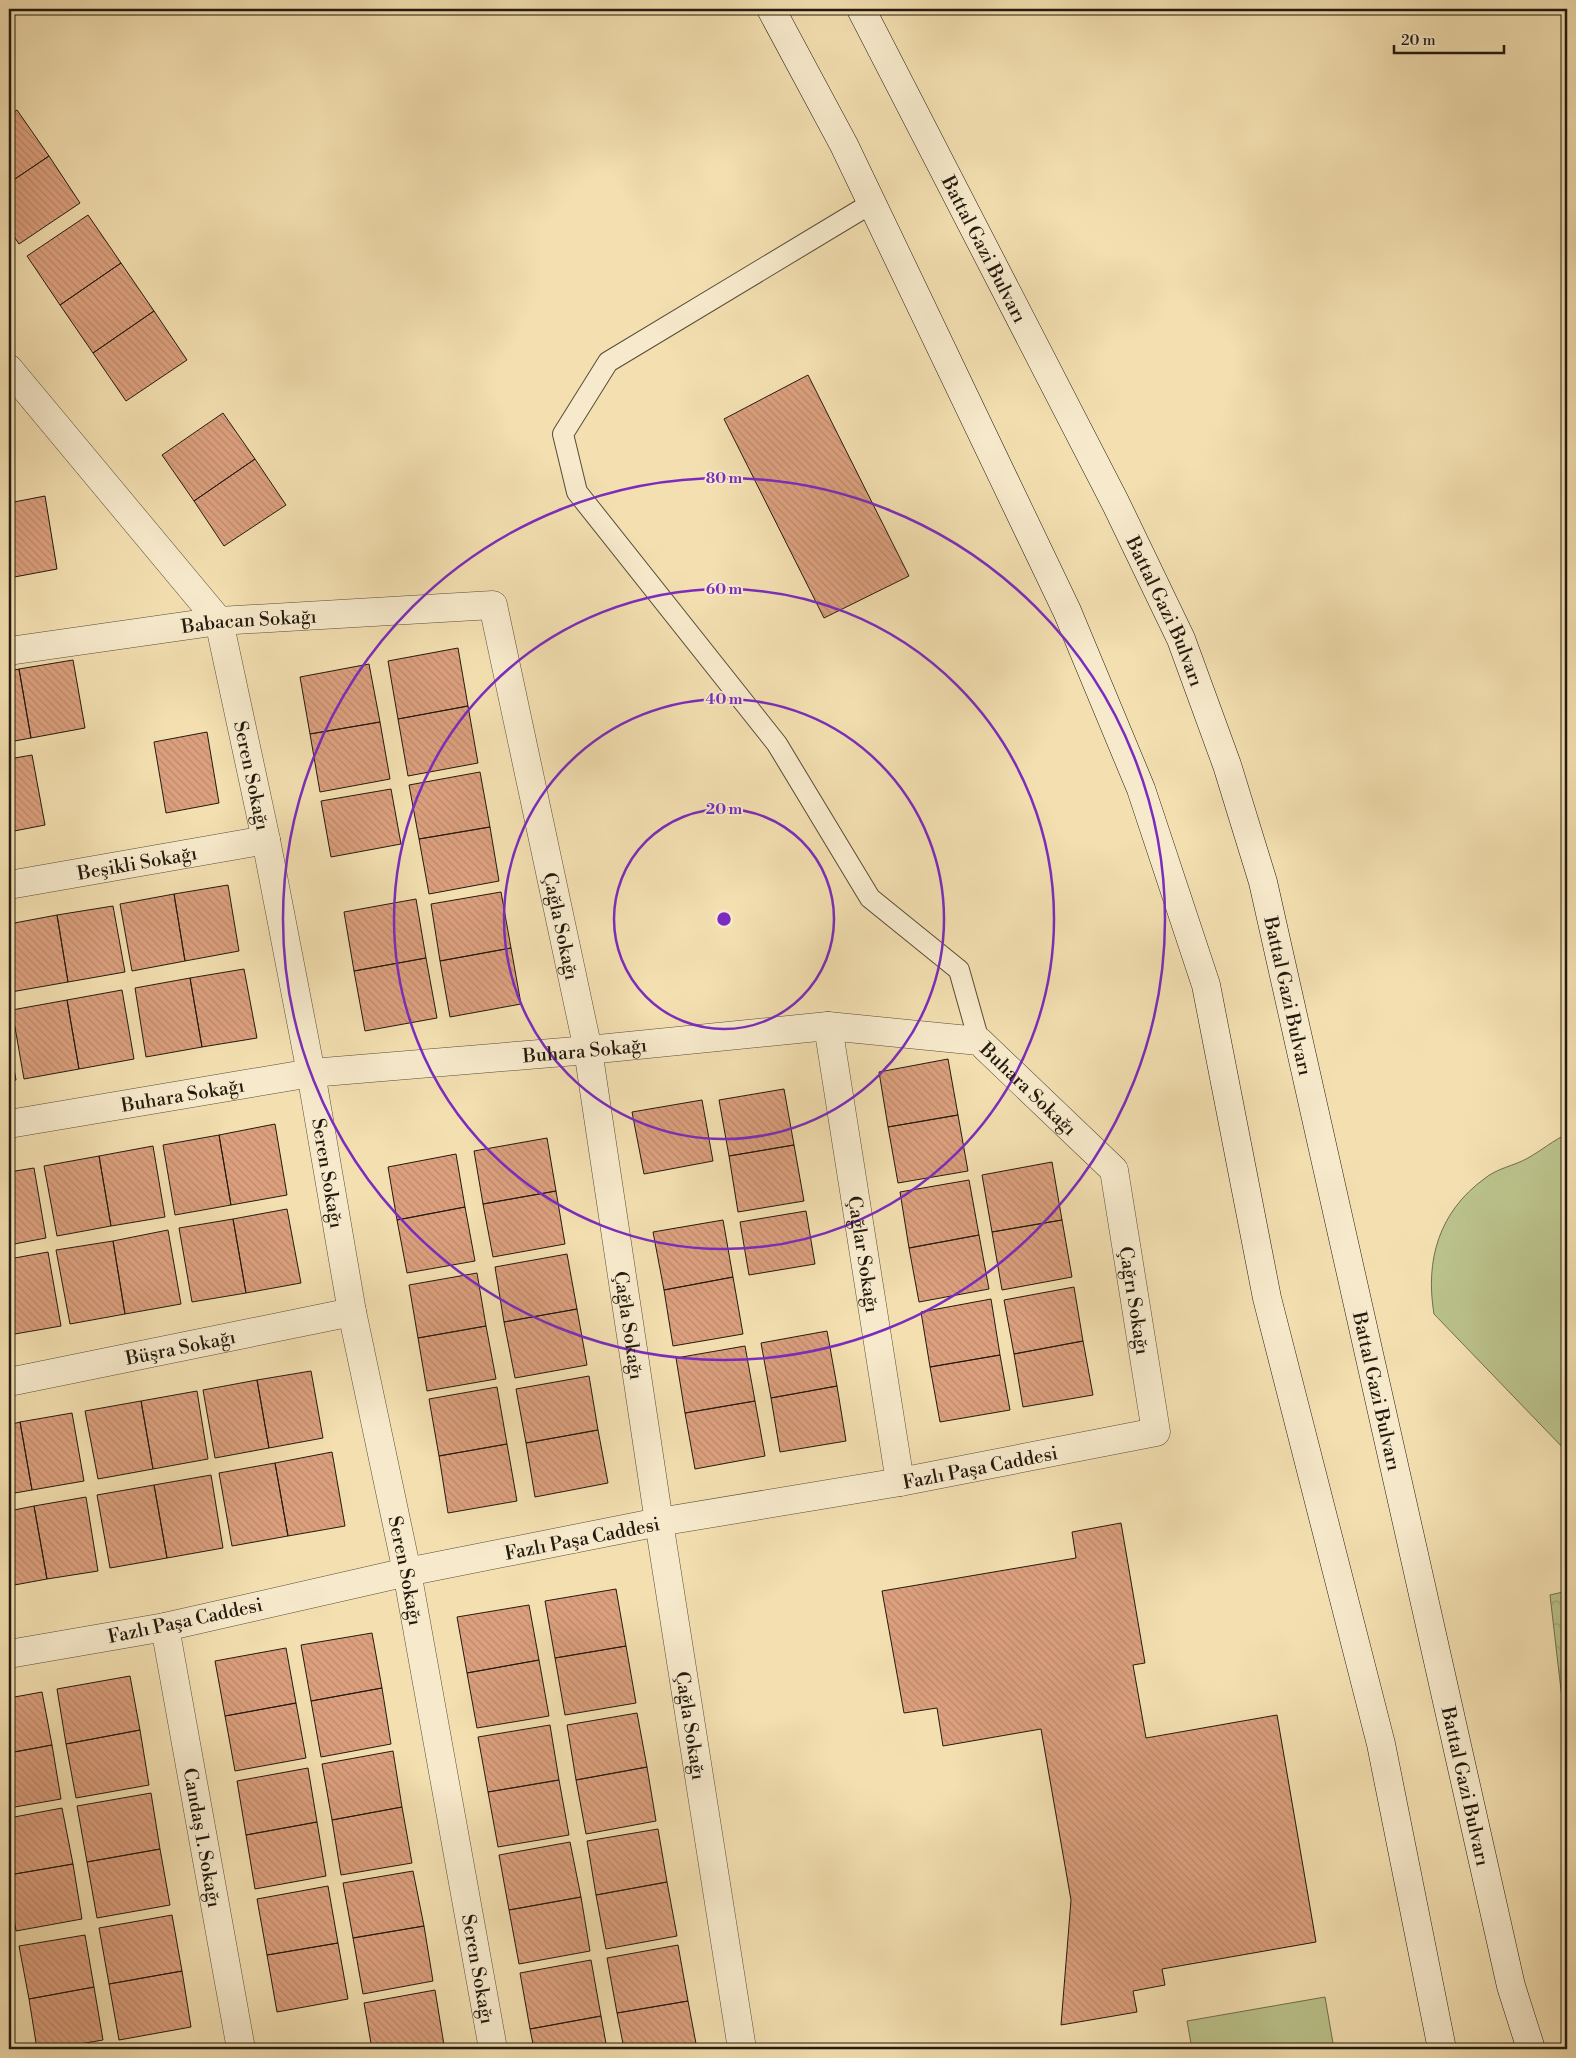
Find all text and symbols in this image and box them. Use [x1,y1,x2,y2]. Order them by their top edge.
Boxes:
scale bar [1394,22,1504,54]
text: 20 m [1401,31,1436,50]
street label: Battal Gazi Bulvarı [935,171,1032,327]
text: 80 m [706,469,743,488]
street label: Battal Gazi Bulvarı [1120,532,1208,690]
text: 60 m [706,580,743,599]
street label: Babacan Sokağı [179,604,317,639]
text: 40 m [705,690,743,709]
street label: Seren Sokağı [228,719,275,833]
text: 20 m [706,800,743,819]
street label: Beşikli Sokağı [74,841,199,886]
street label: Çağla Sokağı [537,870,584,982]
centre of rings [715,910,733,928]
street label: Battal Gazi Bulvarı [1258,913,1317,1078]
street label: Buhara Sokağı [521,1033,648,1068]
street label: Buhara Sokağı [974,1037,1081,1141]
street label: Buhara Sokağı [118,1073,246,1118]
street label: Seren Sokağı [306,1116,348,1230]
street label: Çağlar Sokağı [842,1194,884,1314]
street label: Çağrı Sokağı [1113,1245,1154,1356]
street label: Çağla Sokağı [608,1269,648,1381]
street label: Battal Gazi Bulvarı [1347,1309,1406,1473]
street label: Büşra Sokağı [122,1325,238,1371]
street label: Fazlı Paşa Caddesi [900,1441,1060,1495]
street label: Fazlı Paşa Caddesi [502,1512,662,1566]
street label: Seren Sokağı [382,1514,427,1628]
street label: Fazlı Paşa Caddesi [106,1593,265,1649]
street label: Çağla Sokağı [670,1670,710,1782]
street label: Battal Gazi Bulvarı [1435,1704,1495,1868]
street label: Candaş 1. Sokağı [178,1766,226,1909]
street label: Seren Sokağı [456,1912,499,2026]

